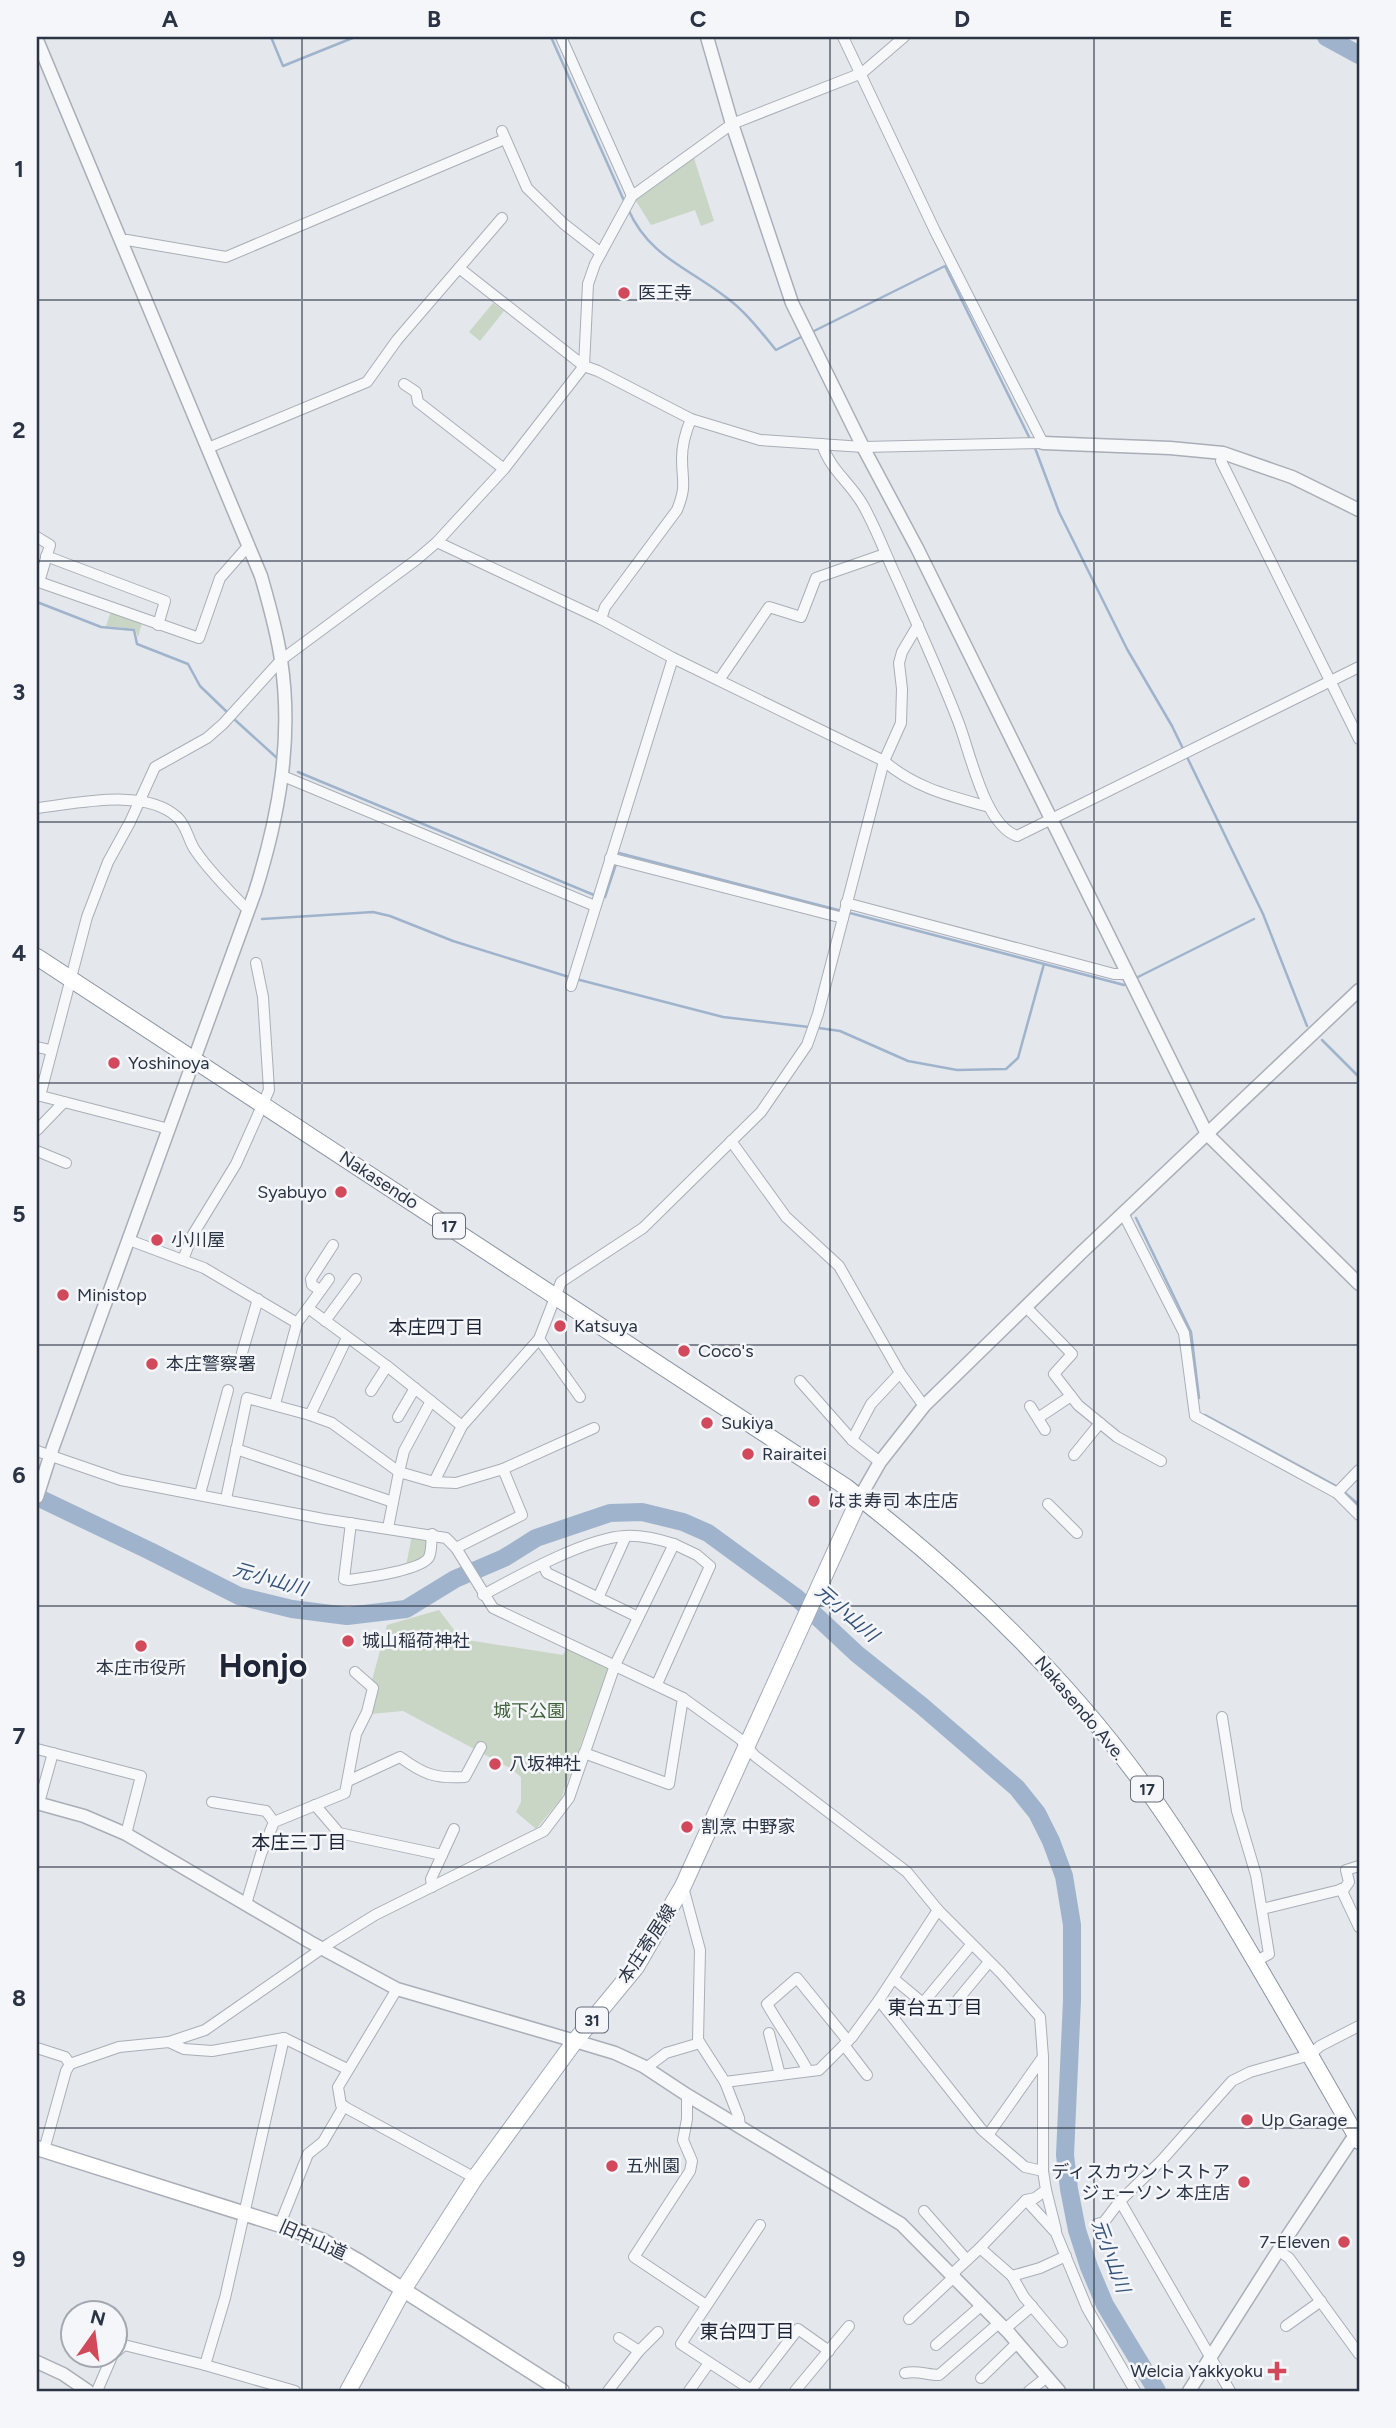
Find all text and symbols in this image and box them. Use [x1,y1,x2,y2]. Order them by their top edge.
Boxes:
text: A [162,5,179,33]
text: B [427,5,441,33]
text: C [690,5,707,33]
text: D [954,5,970,33]
text: E [1219,5,1233,33]
text: 1 [14,155,24,183]
place label: 医王寺 [638,282,692,304]
marker: 医王寺 [616,285,632,301]
text: 2 [12,416,26,444]
text: 3 [13,678,25,706]
text: 4 [12,939,26,967]
place label: Yoshinoya [128,1052,210,1074]
marker: Yoshinoya [106,1055,122,1071]
street label: Nakasendo [335,1146,423,1214]
place label: Syabuyo [257,1181,327,1203]
marker: Syabuyo [333,1184,349,1200]
text: 5 [12,1200,26,1228]
road number: 17 [433,1214,465,1238]
place label: 小川屋 [171,1229,225,1251]
marker: 小川屋 [149,1232,165,1248]
place label: Ministop [77,1284,147,1306]
marker: Ministop [55,1287,71,1303]
place label: Katsuya [574,1315,638,1337]
district label: 本庄四丁目 [388,1316,484,1339]
marker: Katsuya [552,1318,568,1334]
place label: Coco's [698,1340,754,1362]
marker: Coco's [676,1343,692,1359]
place label: 本庄警察署 [166,1353,256,1375]
marker: 本庄警察署 [144,1356,160,1372]
place label: Sukiya [721,1412,773,1434]
marker: Sukiya [699,1415,715,1431]
place label: Rairaitei [762,1443,827,1465]
marker: Rairaitei [740,1446,756,1462]
text: 6 [12,1461,26,1489]
place label: はま寿司 本庄店 [828,1490,958,1512]
marker: はま寿司 本庄店 [806,1493,822,1509]
water label: 元小山川 [230,1557,312,1601]
water label: 元小山川 [811,1579,885,1648]
place label: 城山稲荷神社 [362,1630,470,1652]
marker: 城山稲荷神社 [340,1633,356,1649]
marker: 本庄市役所 [133,1638,149,1654]
district label: Honjo [219,1647,307,1685]
street label: Nakasendo Ave. [1030,1651,1130,1765]
place label: 本庄市役所 [96,1657,186,1679]
park label: 城下公園 [493,1700,565,1722]
text: 7 [13,1722,26,1750]
place label: 八坂神社 [509,1753,581,1775]
marker: 八坂神社 [487,1756,503,1772]
road number: 17 [1131,1777,1163,1802]
place label: 割烹 中野家 [701,1816,795,1838]
marker: 割烹 中野家 [679,1819,695,1835]
district label: 本庄三丁目 [251,1831,347,1854]
street label: 本庄寄居線 [613,1900,681,1988]
text: 8 [12,1984,26,2012]
district label: 東台五丁目 [887,1996,983,2019]
road number: 31 [576,2008,608,2032]
place label: Up Garage [1261,2109,1347,2131]
marker: Up Garage [1239,2112,1255,2128]
place label: 五州園 [626,2155,680,2177]
marker: 五州園 [604,2158,620,2174]
place label: ディスカウントストア ジェーソン 本庄店 [1051,2161,1230,2204]
marker: ディスカウントストア ジェーソン 本庄店 [1236,2174,1252,2190]
street label: 旧中山道 [276,2215,350,2265]
water label: 元小山川 [1087,2216,1135,2298]
place label: 7-Eleven [1260,2231,1330,2253]
marker: 7-Eleven [1336,2234,1352,2250]
text: 9 [12,2245,26,2273]
north arrow [60,2298,130,2368]
text: N [88,2305,108,2331]
district label: 東台四丁目 [699,2320,795,2343]
place label: Welcia Yakkyoku [1130,2360,1263,2382]
marker: Welcia Yakkyoku [1269,2363,1285,2379]

